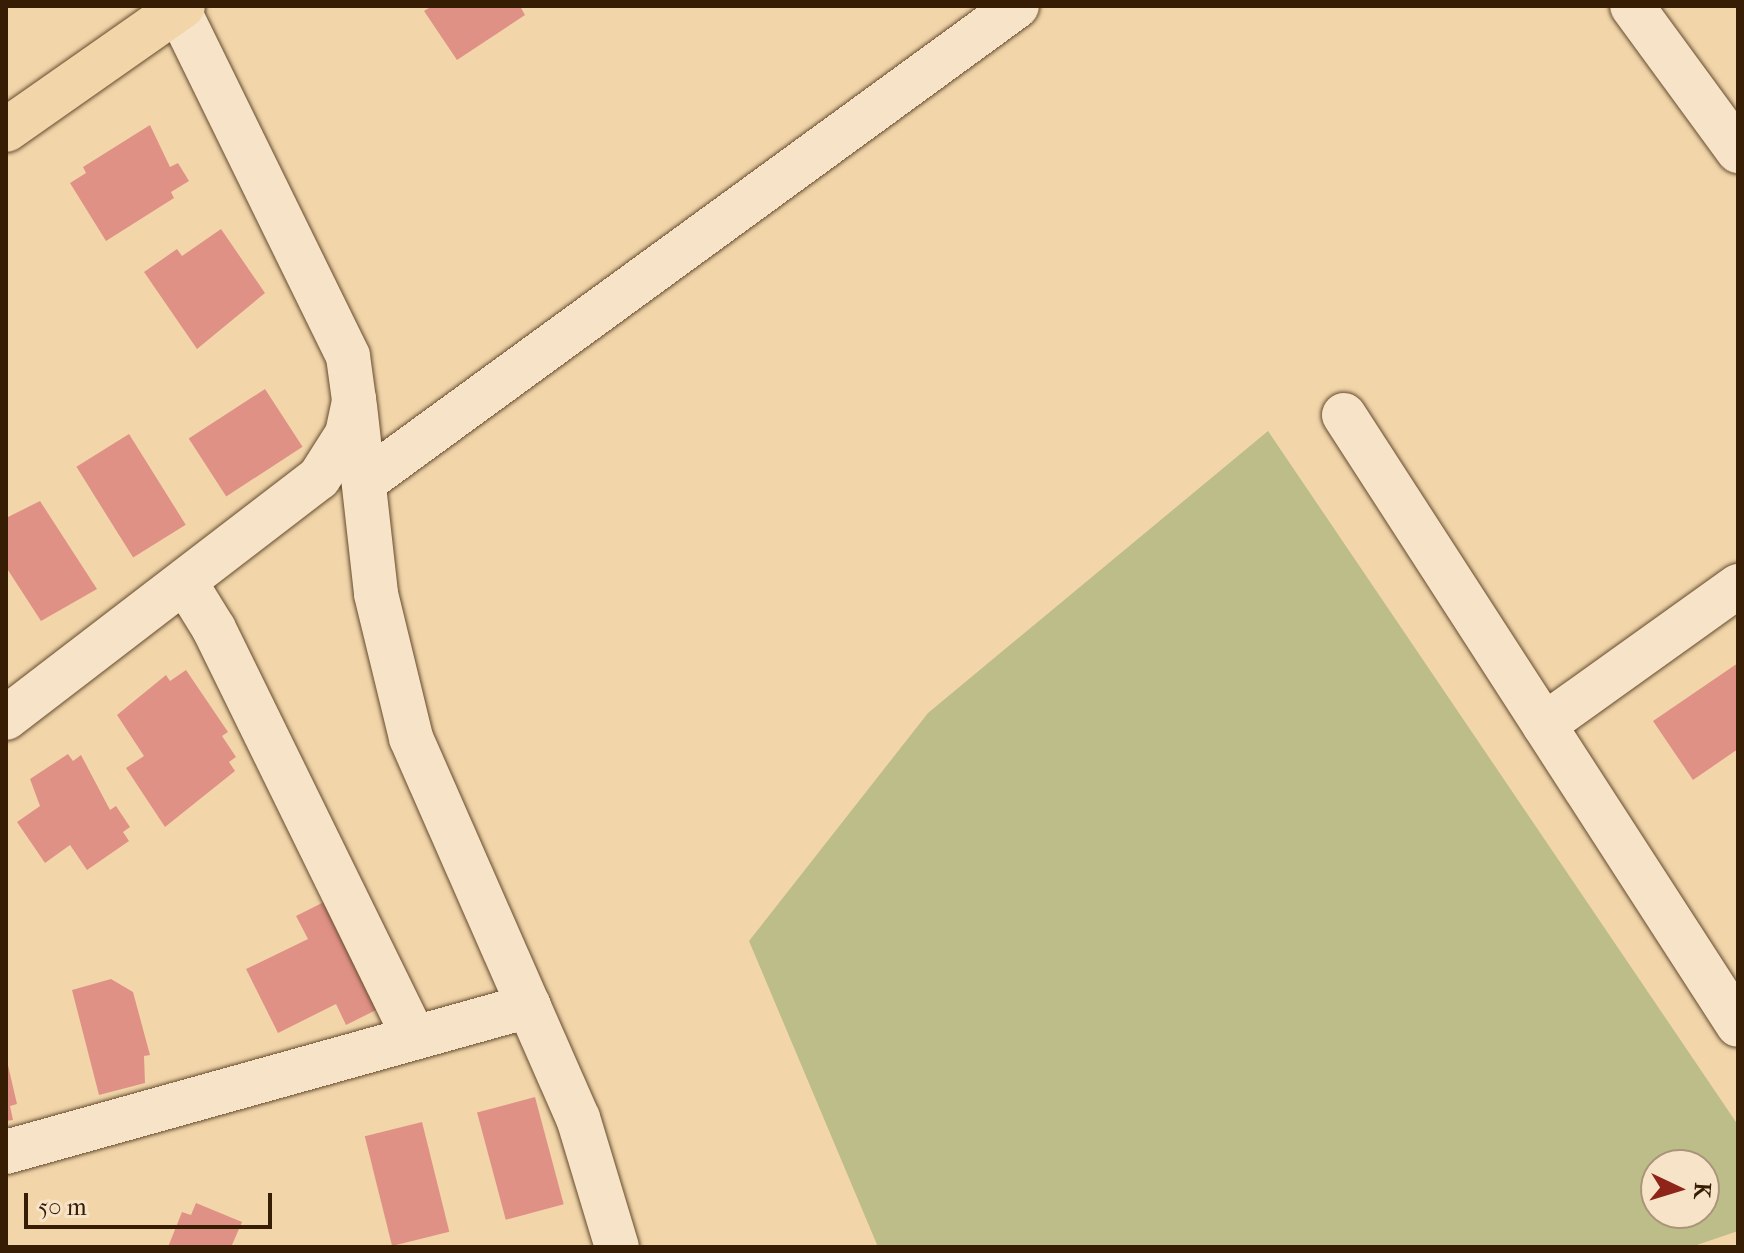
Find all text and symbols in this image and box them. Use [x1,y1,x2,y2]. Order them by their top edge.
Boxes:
north arrow [1640,1149,1720,1229]
scale bar [28,1177,276,1227]
text: K [1688,1182,1715,1199]
text: 50 m [38,1193,87,1221]

